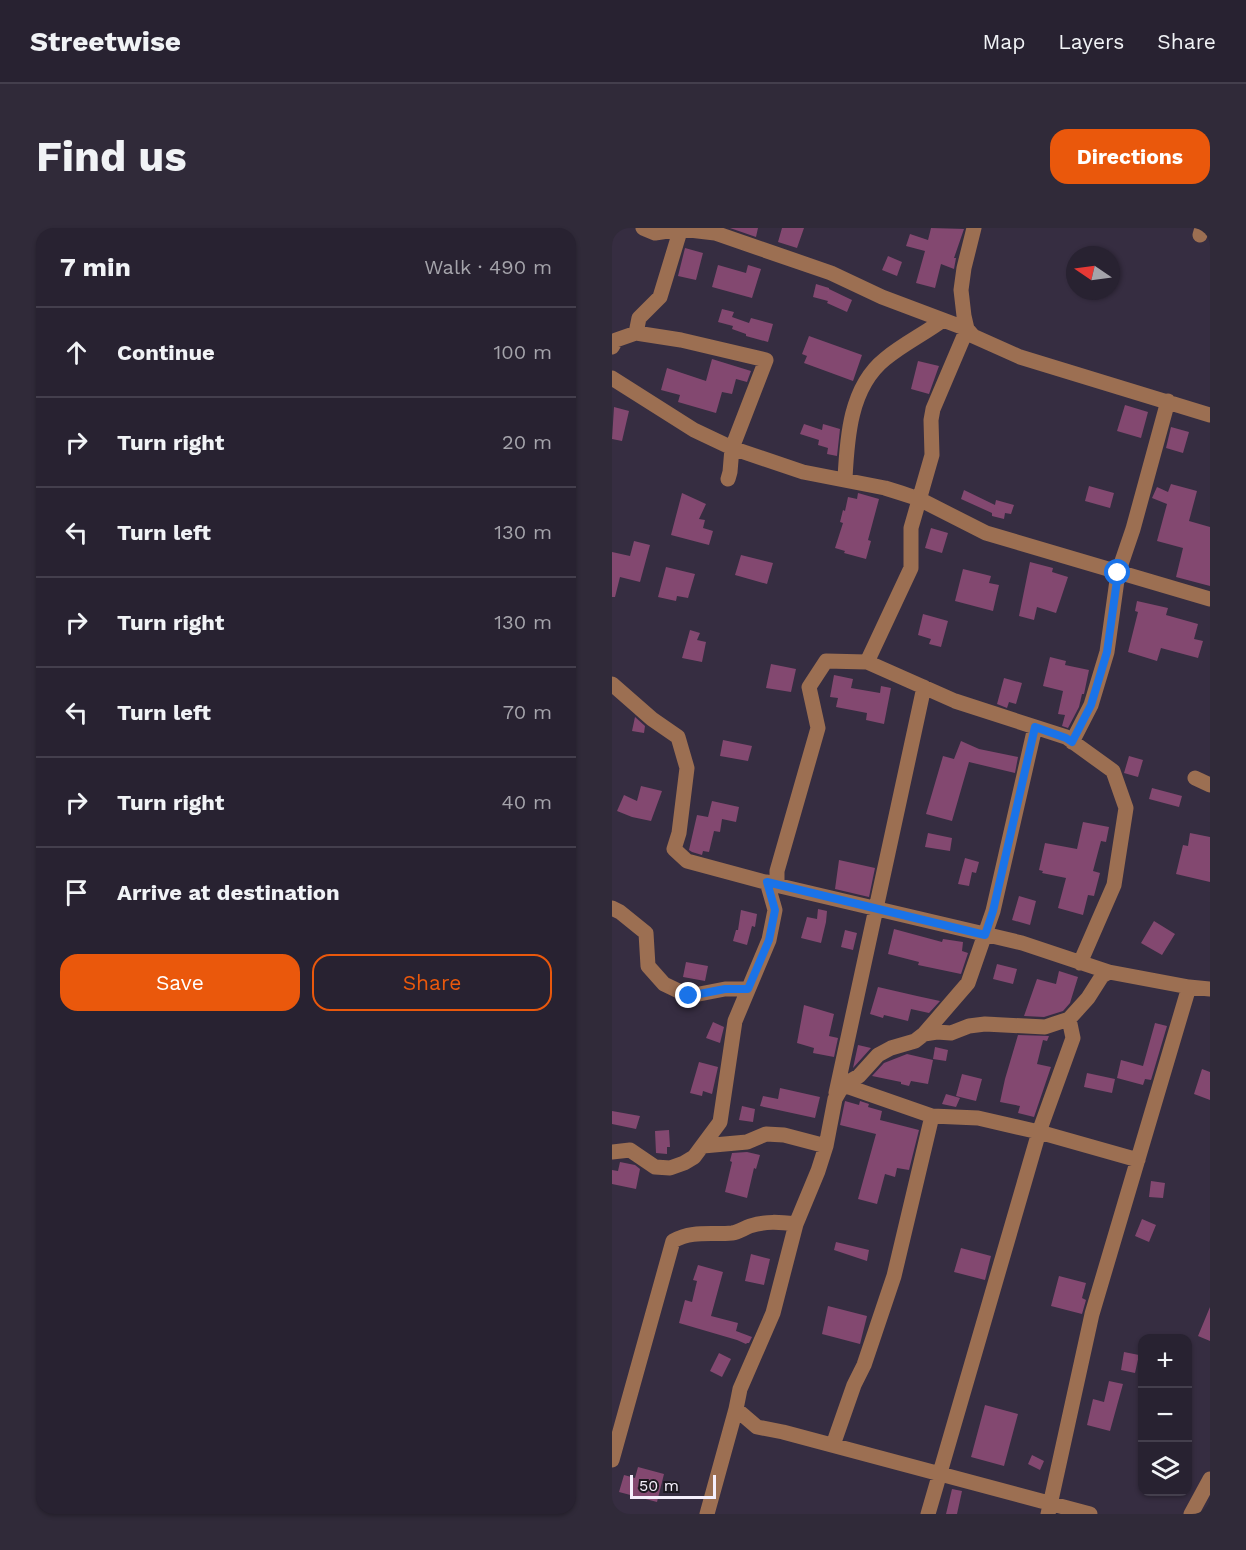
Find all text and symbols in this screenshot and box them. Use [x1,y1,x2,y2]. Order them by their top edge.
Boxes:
text: Streetwise [30,25,181,58]
text: Map [982,29,1025,54]
text: Layers [1058,29,1124,54]
text: Share [1157,29,1216,54]
button: Directions [1050,129,1210,184]
text: Find us [36,132,187,181]
north arrow [1066,246,1120,300]
text: 7 min [60,252,131,282]
text: Walk · 490 m [424,255,552,279]
icon: ahead [60,336,93,369]
text: Continue [117,340,215,365]
text: 100 m [493,340,552,364]
icon: right [60,426,93,459]
text: Turn right [117,430,224,455]
text: 20 m [502,430,552,454]
icon: left [60,516,93,549]
text: Turn left [117,520,211,545]
text: 130 m [494,520,552,544]
route start [1104,559,1130,585]
icon: right [60,606,93,639]
text: Turn right [117,610,224,635]
text: 130 m [494,610,552,634]
icon: left [60,696,93,729]
text: Turn left [117,700,211,725]
text: 70 m [503,700,552,724]
icon: right [60,786,93,819]
text: Turn right [117,790,224,815]
text: 40 m [501,790,552,814]
icon: arrive [60,876,93,909]
text: Arrive at destination [117,880,340,905]
button: Save [60,954,300,1011]
button: Share [312,954,552,1011]
route end [675,982,701,1008]
map controls [1138,1334,1192,1496]
button: + [1138,1334,1192,1388]
button: − [1138,1388,1192,1442]
button: layers [1138,1442,1192,1496]
scale bar [630,1472,716,1500]
text: 50 m [639,1476,679,1495]

